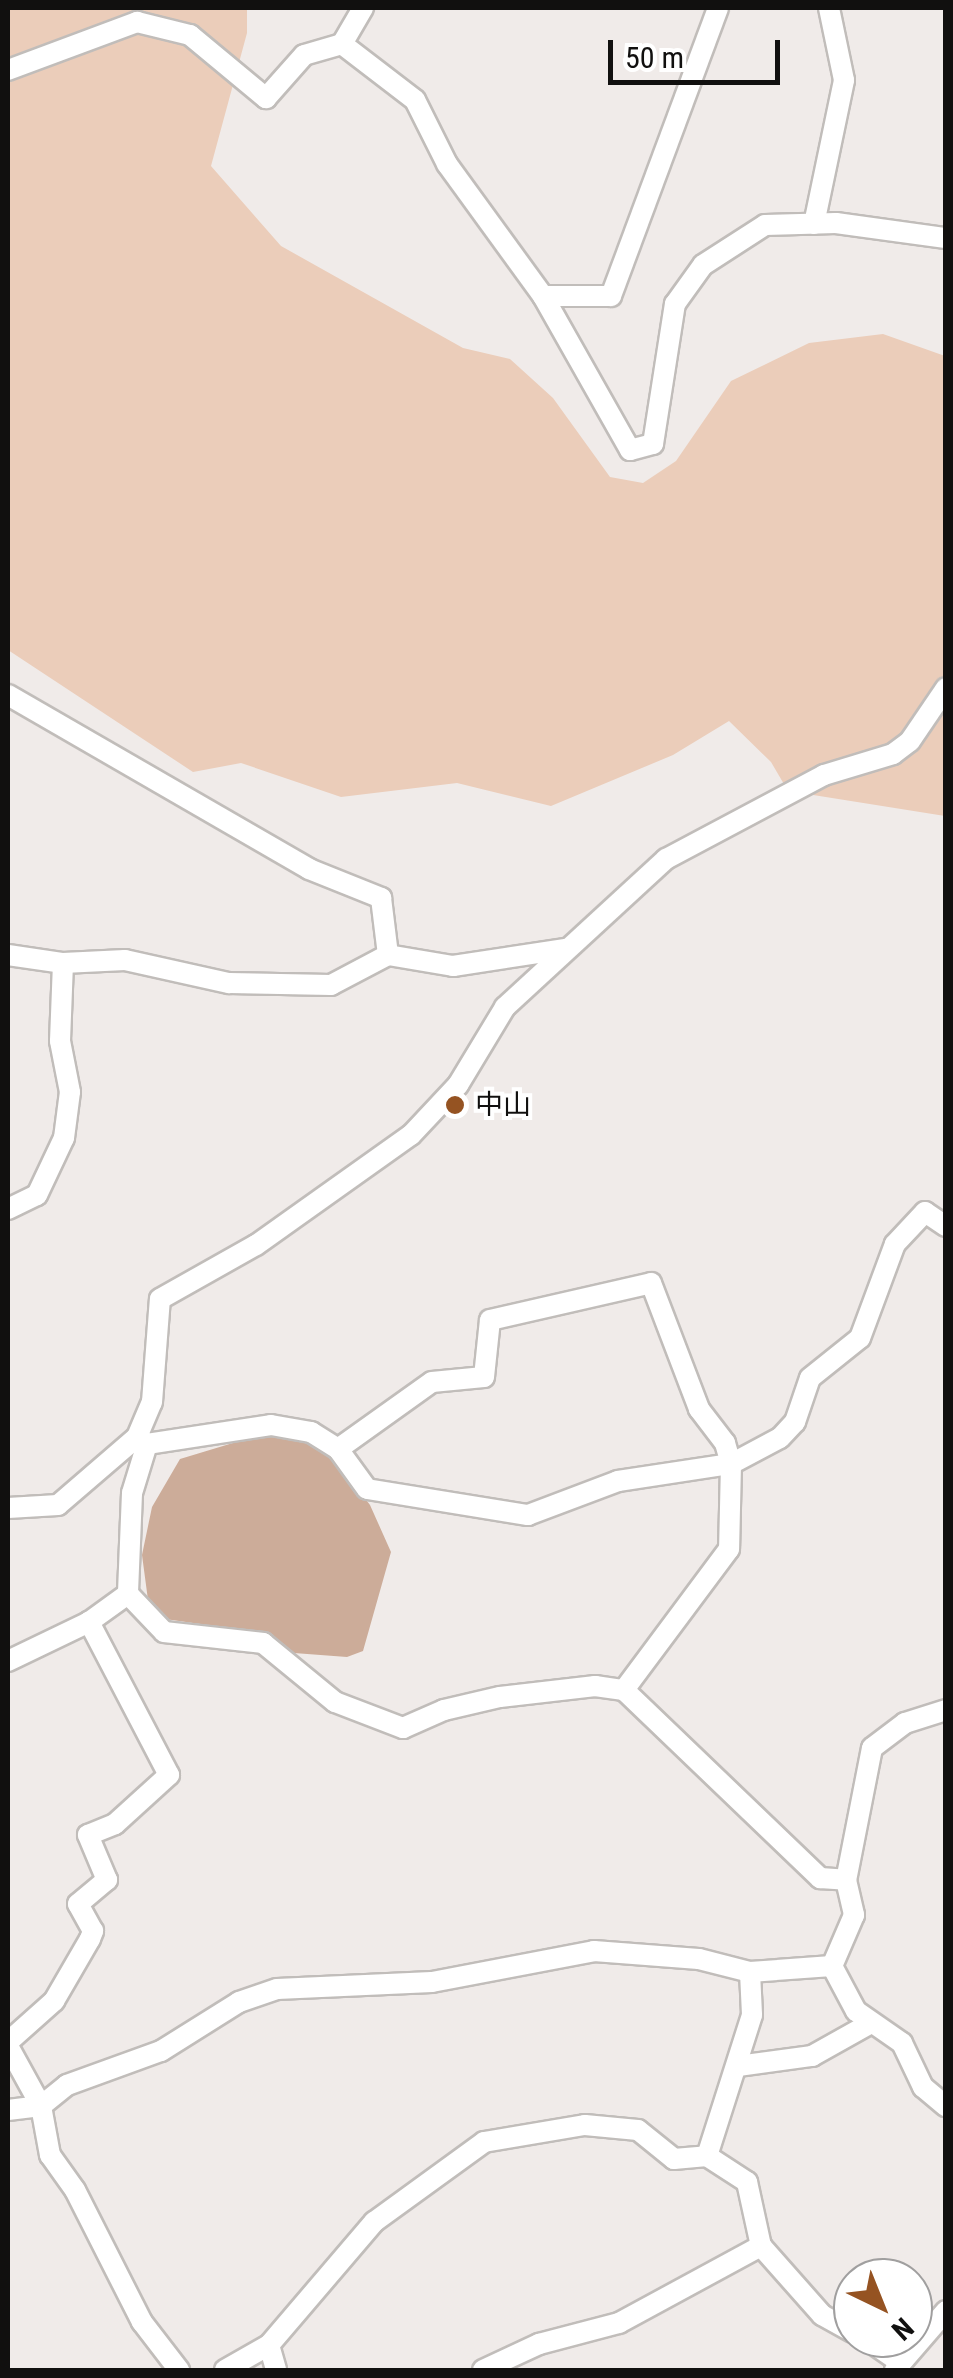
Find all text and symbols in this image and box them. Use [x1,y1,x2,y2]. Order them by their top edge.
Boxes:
scale bar [613,20,786,82]
text: 50 m [625,40,684,75]
place label: 中山 [475,1088,531,1122]
marker: 中山 [444,1094,466,1116]
north arrow [833,2258,933,2358]
text: N [885,2311,920,2347]

